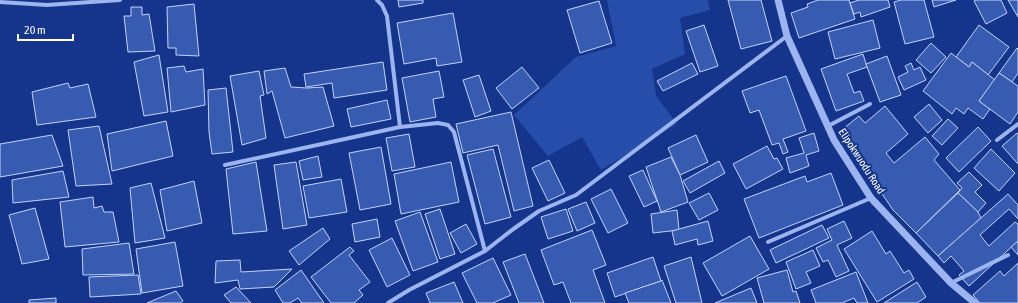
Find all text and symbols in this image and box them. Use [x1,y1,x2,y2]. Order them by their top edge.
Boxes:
scale bar [18,16,73,42]
text: 20 m [24,23,46,37]
street label: Elipokwuodu Road [836,126,888,196]

